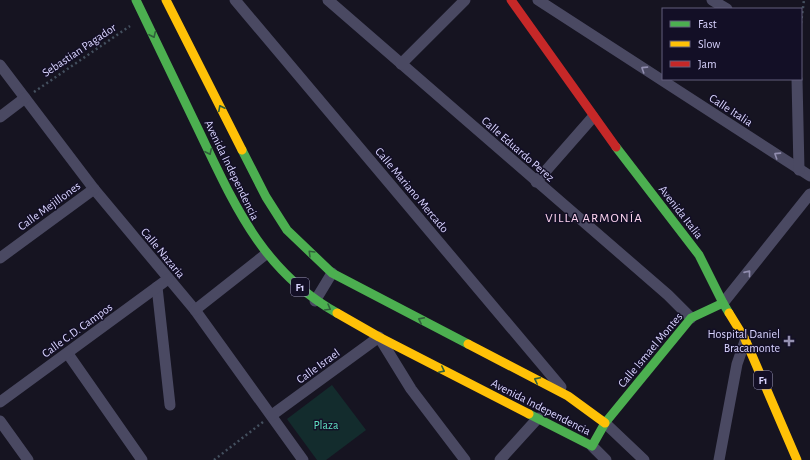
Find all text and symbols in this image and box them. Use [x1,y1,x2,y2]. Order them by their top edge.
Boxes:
legend [662,8,802,80]
text: Fast [698,18,717,30]
street label: Sebastian Pagador [40,21,118,79]
one-way arrow [148,31,156,38]
text: Slow [698,38,720,50]
text: Jam [698,58,717,70]
one-way arrow [642,67,649,74]
street label: Calle Italia [707,92,755,129]
one-way arrow [218,105,225,112]
street label: Calle Eduardo Perez [479,114,557,184]
street label: Avenida Independencia [203,118,262,222]
street label: Calle Mariano Mercado [373,145,451,235]
one-way arrow [204,148,212,156]
one-way arrow [774,152,781,160]
street label: Calle Mejillones [16,179,83,233]
street label: Avenida Italia [657,183,706,241]
district label: VILLA ARMONÍA [545,211,643,225]
street label: Calle Nazaria [139,226,188,281]
one-way arrow [308,250,315,258]
one-way arrow [743,270,750,277]
road number: F1 [291,278,309,296]
street label: Calle C.D. Campos [40,300,114,360]
one-way arrow [324,304,332,311]
street label: Calle Ismael Montes [615,310,685,390]
one-way arrow [418,317,425,325]
place label: Hospital Daniel Bracamonte [708,328,780,354]
marker: Hospital Daniel Bracamonte [783,335,795,347]
street label: Calle Israel [294,346,342,386]
one-way arrow [438,366,446,373]
road number: F1 [754,371,772,389]
street label: Avenida Independencia [489,377,593,437]
one-way arrow [533,377,541,384]
park label: Plaza [313,419,339,431]

